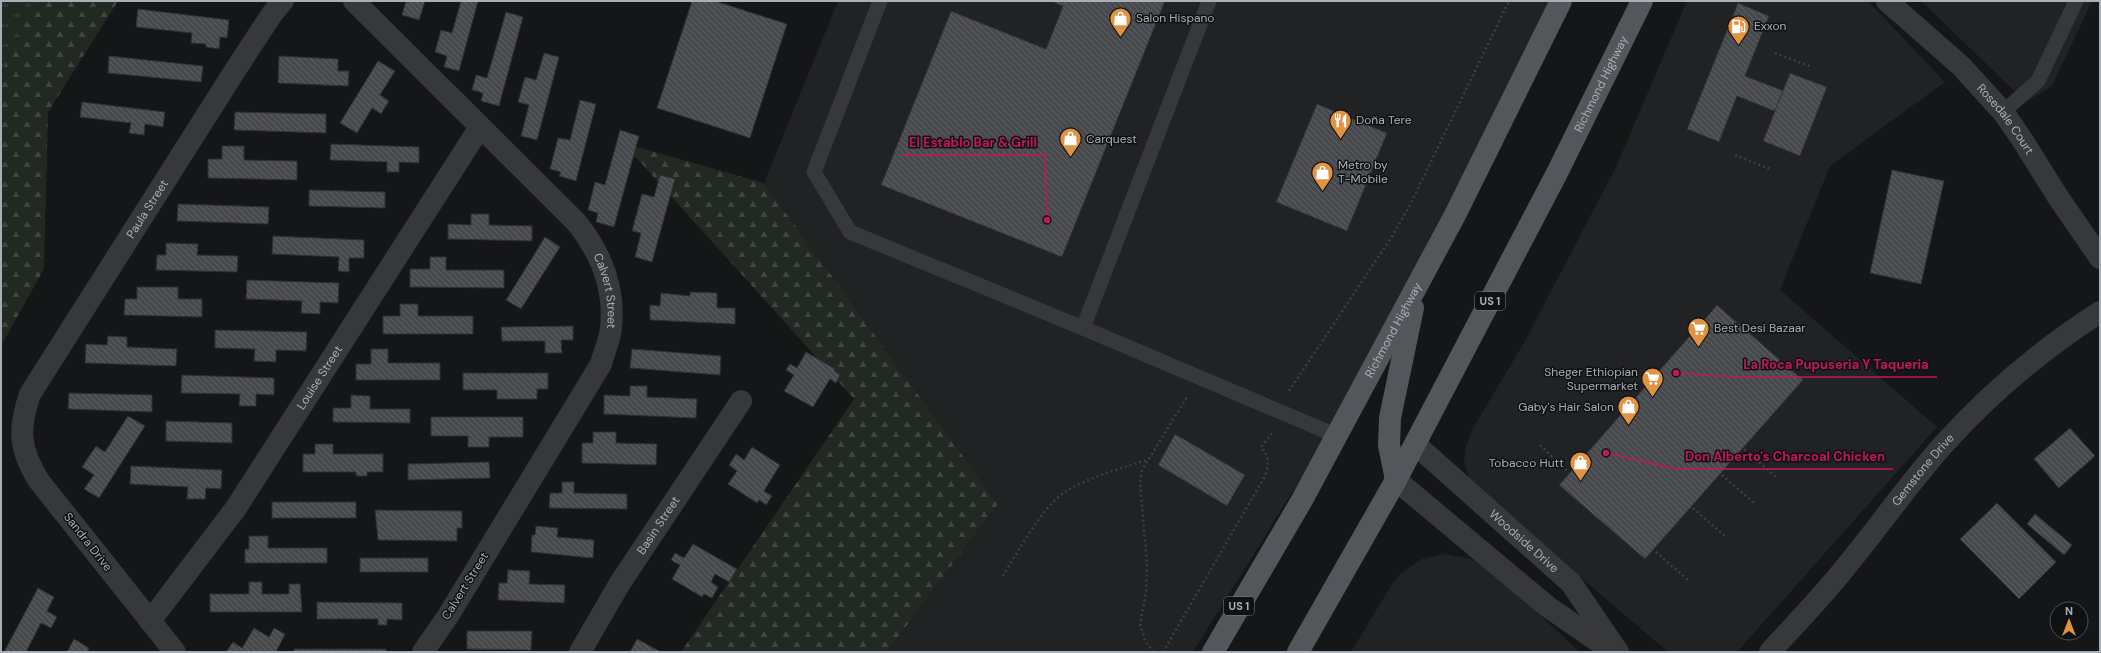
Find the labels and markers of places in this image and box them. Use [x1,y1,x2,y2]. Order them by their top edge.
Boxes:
shop icon: Salon Hispano [1108,5,1134,38]
place label: Salon Hispano [1136,10,1214,26]
fuel station icon: Exxon [1726,13,1752,46]
place label: Exxon [1754,18,1787,34]
restaurant icon: Doña Tere [1327,107,1353,140]
place label: Doña Tere [1356,112,1412,128]
shop icon: Carquest [1058,126,1084,159]
callout: El Establo Bar & Grill [901,130,1045,155]
place label: Carquest [1086,131,1137,147]
place label: Metro by T-Mobile [1338,157,1388,187]
shop icon: Metro by T-Mobile [1309,159,1335,192]
supermarket icon: Best Desi Bazaar [1685,315,1711,348]
place label: Best Desi Bazaar [1714,320,1806,336]
callout: La Roca Pupuseria Y Taqueria [1736,352,1937,377]
place label: Sheger Ethiopian Supermarket [1544,364,1638,394]
supermarket icon: Sheger Ethiopian Supermarket [1640,366,1666,399]
shop icon: Gaby's Hair Salon [1616,394,1642,427]
place label: Gaby's Hair Salon [1518,399,1614,415]
callout: Don Alberto's Charcoal Chicken [1677,444,1893,469]
shop icon: Tobacco Hutt [1567,450,1593,483]
place label: Tobacco Hutt [1489,455,1564,471]

